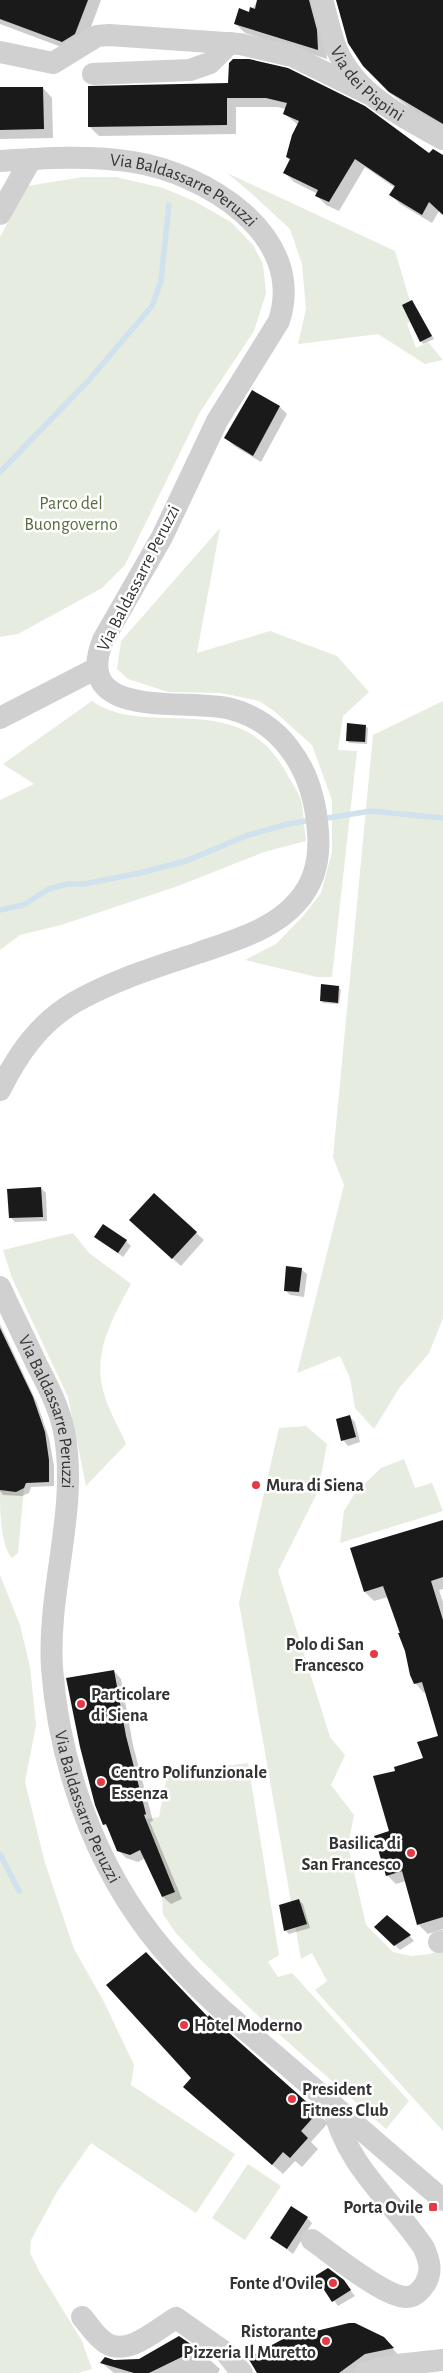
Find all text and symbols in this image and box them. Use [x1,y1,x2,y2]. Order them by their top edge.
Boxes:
street label: Via dei Pispini [326,44,407,125]
street label: Via Baldassarre Peruzzi [109,151,260,231]
park label: Parco del Buongoverno [24,495,118,534]
street label: Via Baldassarre Peruzzi [94,503,184,654]
street label: Via Baldassarre Peruzzi [14,1333,76,1489]
place label: Mura di Siena [266,1477,364,1495]
marker: Mura di Siena [250,1479,262,1491]
place label: Polo di San Francesco [286,1636,364,1675]
marker: Polo di San Francesco [368,1648,380,1660]
place label: Particolare di Siena [91,1686,170,1725]
marker: Particolare di Siena [75,1698,87,1710]
street label: Via Baldassarre Peruzzi [51,1729,123,1886]
place label: Centro Polifunzionale Essenza [111,1764,267,1803]
marker: Centro Polifunzionale Essenza [95,1776,107,1788]
place label: Basilica di San Francesco [301,1835,401,1874]
marker: Basilica di San Francesco [405,1847,417,1859]
place label: Hotel Moderno [194,2017,303,2035]
marker: Hotel Moderno [178,2019,190,2031]
place label: President Fitness Club [302,2081,388,2120]
marker: President Fitness Club [286,2093,298,2105]
place label: Porta Ovile [343,2199,423,2217]
marker: Porta Ovile [427,2201,439,2213]
place label: Fonte d'Ovile [229,2275,323,2293]
marker: Fonte d'Ovile [327,2277,339,2289]
place label: Ristorante Pizzeria Il Muretto [183,2323,316,2362]
marker: Ristorante Pizzeria Il Muretto [320,2335,332,2347]

